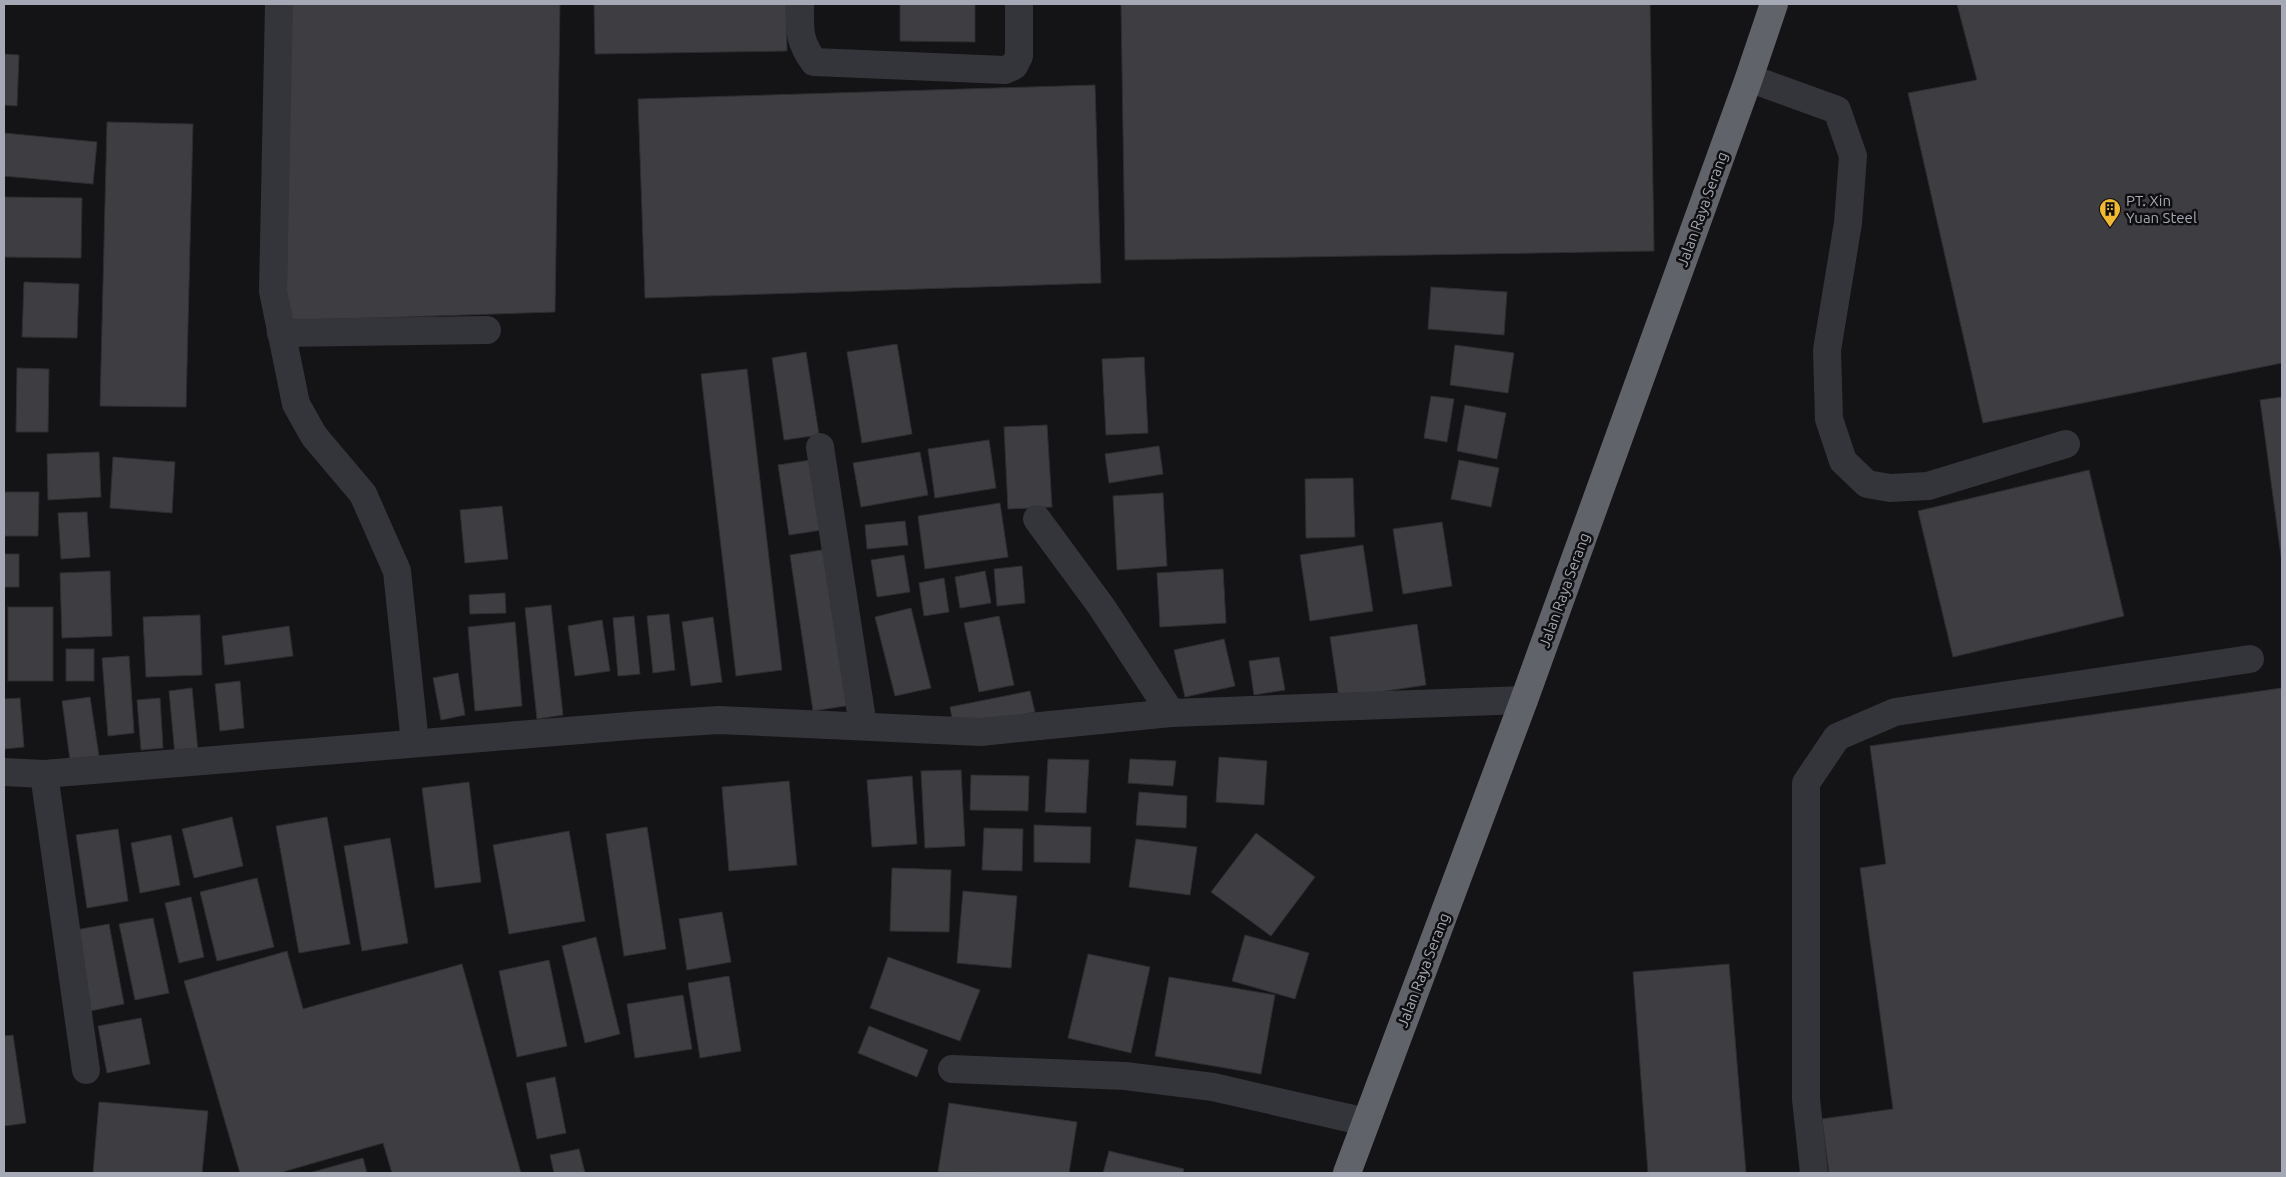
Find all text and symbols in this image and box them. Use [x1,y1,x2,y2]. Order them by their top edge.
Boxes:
street label: Jalan Raya Serang [1673,149,1731,269]
place label: PT. Xin Yuan Steel [2126,192,2197,226]
building icon: PT. Xin Yuan Steel [2098,197,2122,228]
street label: Jalan Raya Serang [1535,530,1593,650]
street label: Jalan Raya Serang [1393,911,1453,1029]

